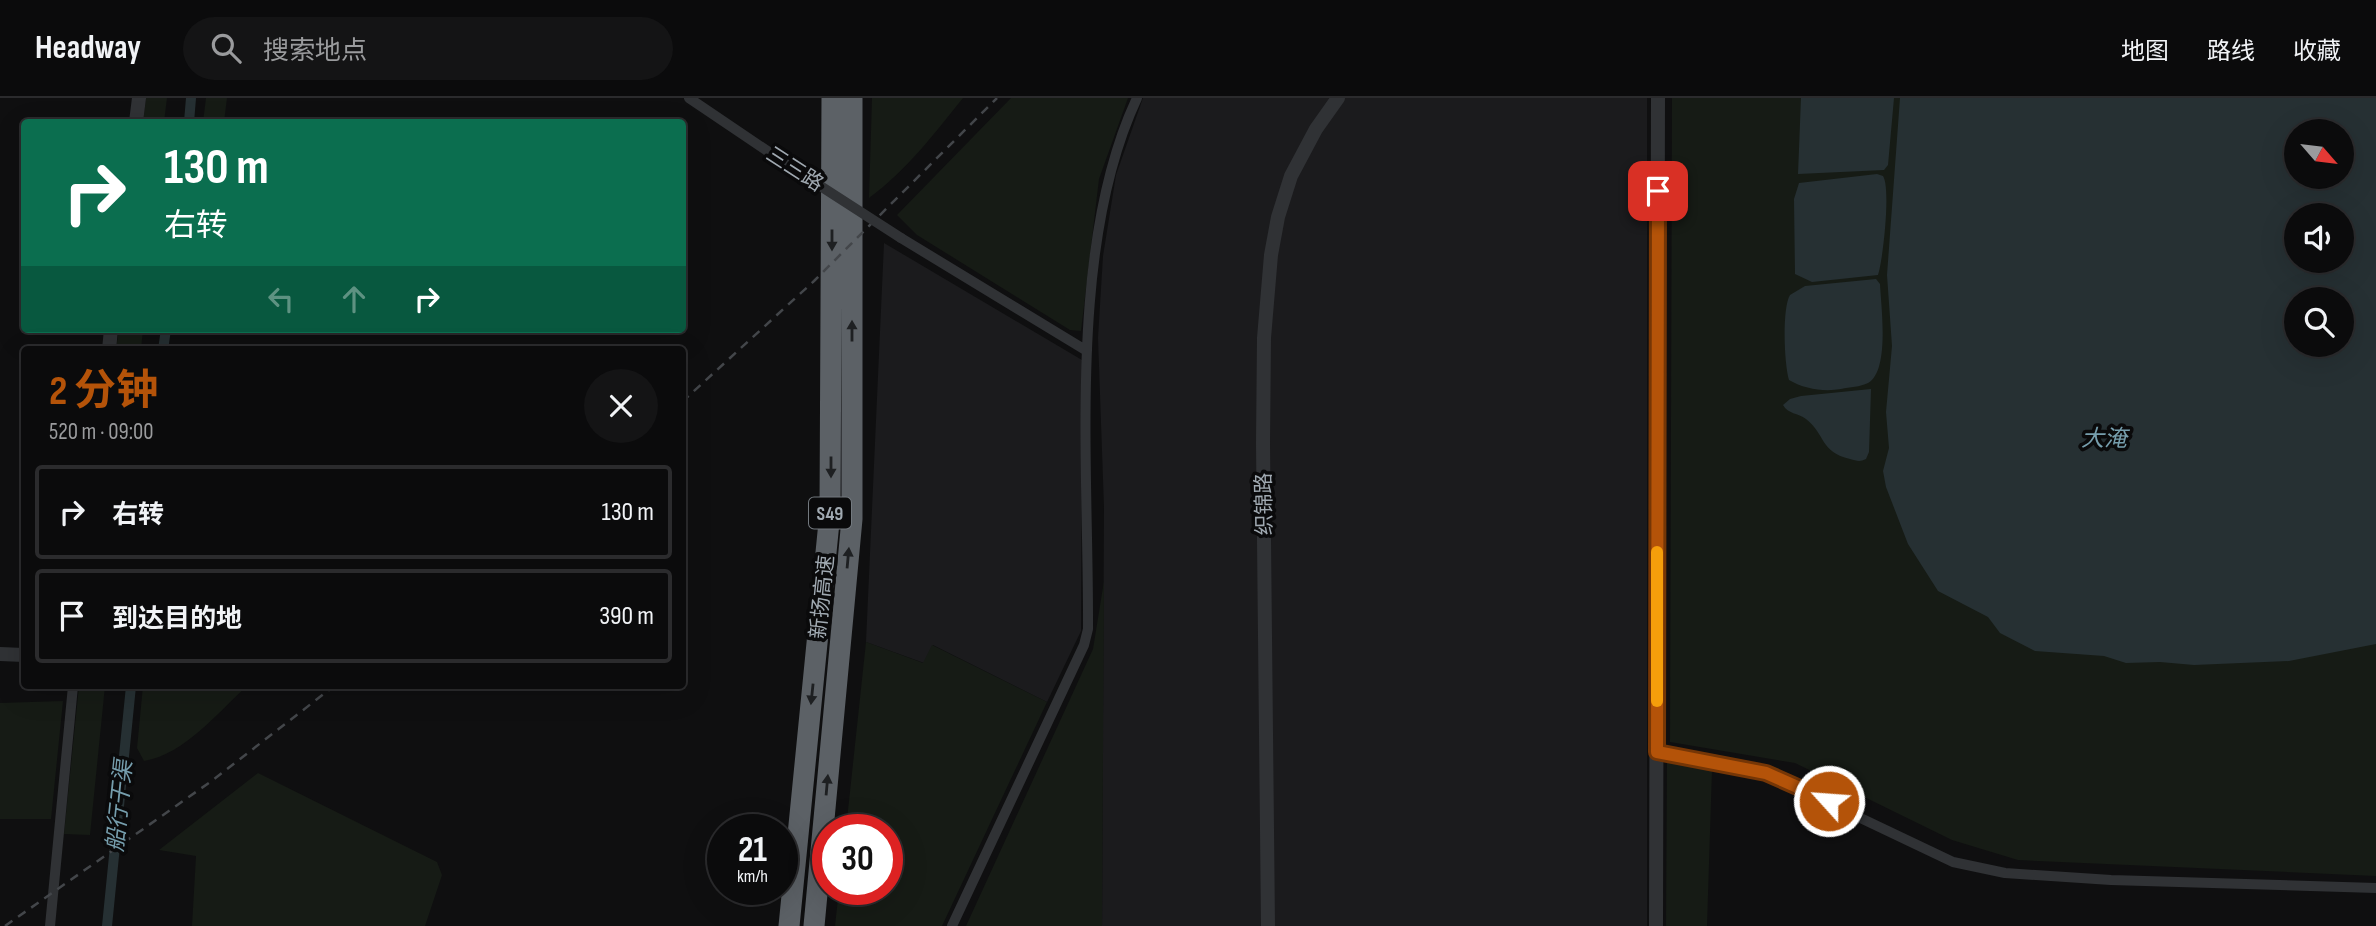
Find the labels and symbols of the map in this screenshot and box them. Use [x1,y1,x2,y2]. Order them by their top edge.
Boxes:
north arrow [2284,119,2354,189]
street label: 三三路 [762,142,828,197]
pin [1628,161,1688,221]
one-way arrow [826,229,837,251]
one-way arrow [846,320,858,342]
water label: 大淹 [2081,425,2131,453]
one-way arrow [825,456,836,478]
street label: 织锦路 [1251,472,1278,536]
road number: S49 [809,498,851,528]
one-way arrow [843,547,854,569]
street label: 新扬高速 [806,554,839,640]
one-way arrow [806,683,817,705]
water label: 船行干渠 [101,756,139,853]
position arrow [1792,764,1866,838]
one-way arrow [822,774,833,796]
speed limit sign: 30 [812,814,903,905]

